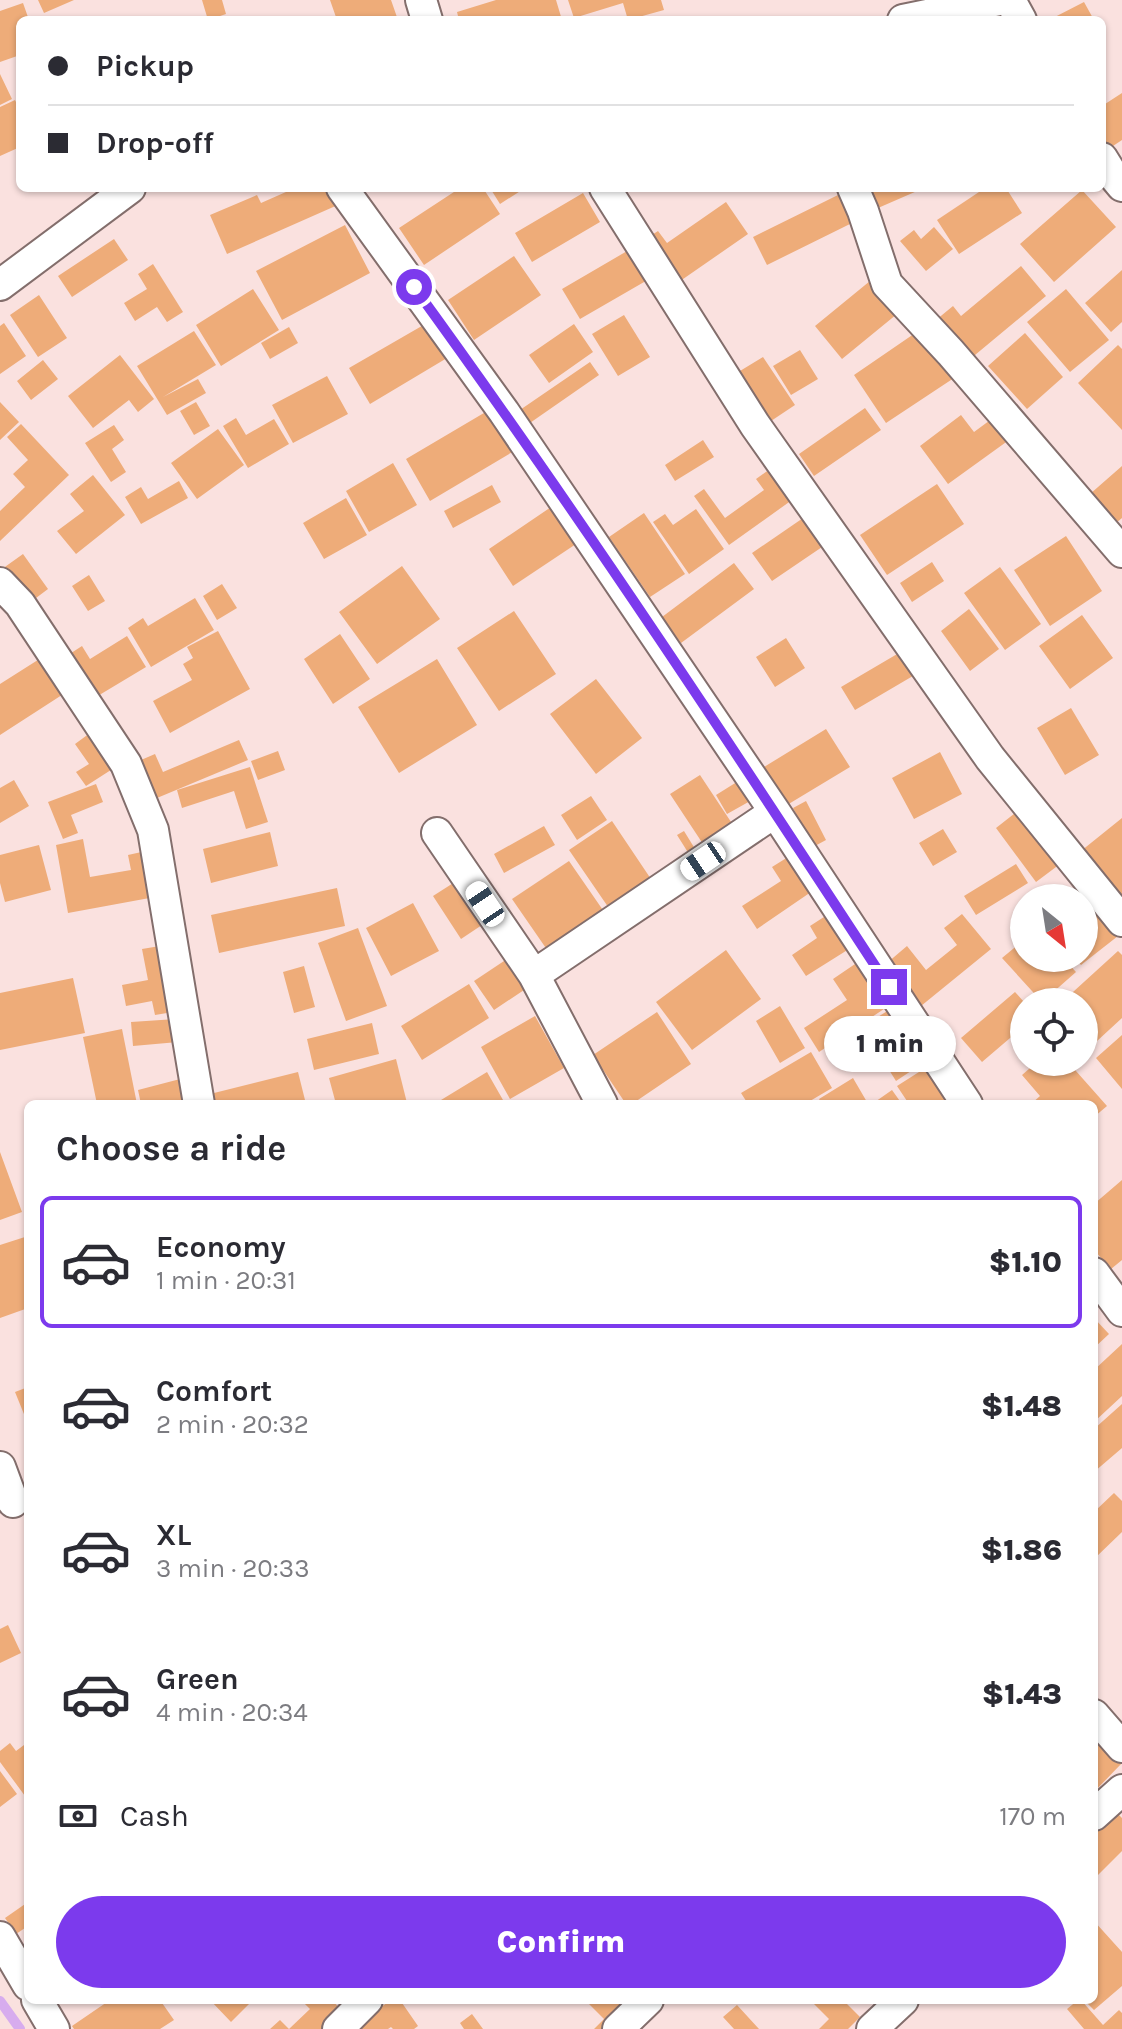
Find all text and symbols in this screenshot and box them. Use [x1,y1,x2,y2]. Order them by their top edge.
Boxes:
text: Pickup [96,48,194,84]
text: Drop-off [96,125,214,161]
route start [396,269,432,305]
car [676,838,730,884]
car [462,877,508,931]
north arrow [1010,884,1098,972]
map controls [1010,884,1098,1076]
route end [871,969,907,1005]
button: locate [1010,988,1098,1076]
callout: 1 min [823,1015,955,1071]
text: 1 min [856,1028,924,1059]
text: Choose a ride [56,1127,286,1169]
icon: car [60,1226,132,1298]
text: Economy [156,1229,286,1265]
text: $1.10 [989,1244,1062,1280]
text: 1 min · 20:31 [156,1265,296,1296]
icon: car [60,1370,132,1442]
text: Comfort [156,1373,272,1409]
text: $1.48 [981,1388,1062,1424]
text: 2 min · 20:32 [156,1409,309,1440]
icon: car [60,1514,132,1586]
text: XL [156,1517,191,1553]
text: $1.86 [981,1532,1062,1568]
text: 3 min · 20:33 [156,1553,309,1584]
icon: car [60,1658,132,1730]
text: Green [156,1661,239,1697]
text: $1.43 [982,1676,1062,1712]
text: 4 min · 20:34 [156,1697,308,1728]
icon: cash [56,1794,100,1838]
text: Cash [120,1798,189,1834]
text: 170 m [999,1801,1066,1832]
button: Confirm [56,1896,1066,1988]

